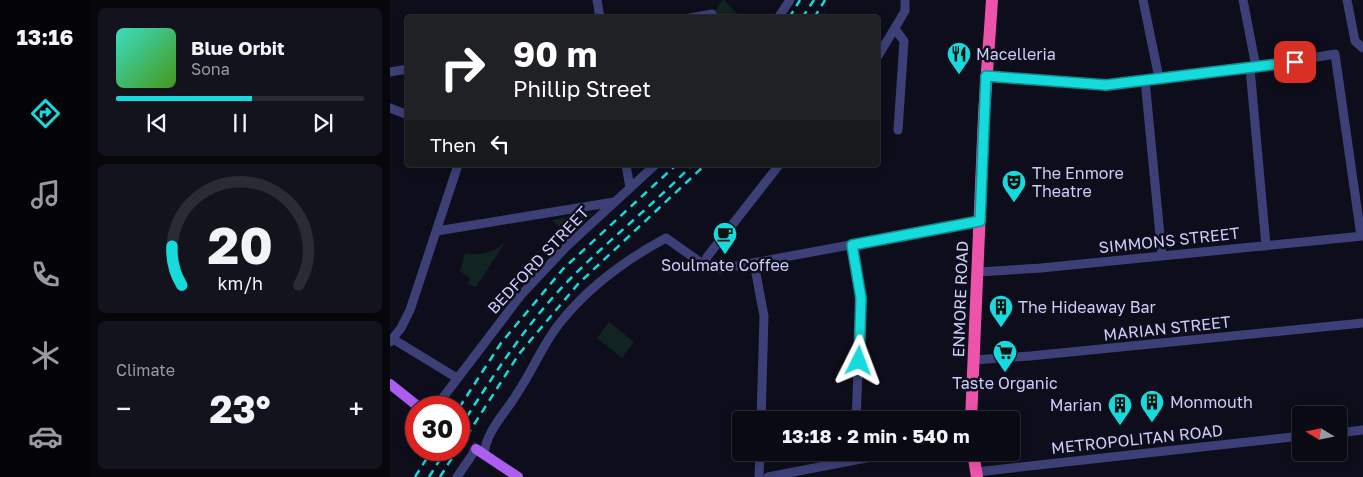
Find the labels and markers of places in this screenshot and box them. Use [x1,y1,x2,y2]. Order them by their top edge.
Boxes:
restaurant icon: Macelleria [946,41,972,75]
pin [1274,41,1316,83]
place label: Macelleria [976,44,1056,64]
place label: The Enmore Theatre [1032,163,1124,201]
theatre icon: The Enmore Theatre [1001,169,1027,203]
cafe icon: Soulmate Coffee [712,221,738,255]
place label: Soulmate Coffee [661,255,789,275]
building icon: The Hideaway Bar [988,294,1014,328]
place label: The Hideaway Bar [1018,297,1156,317]
supermarket icon: Taste Organic [992,339,1018,373]
place label: Taste Organic [952,373,1058,393]
building icon: Monmouth [1139,389,1165,423]
building icon: Marian [1107,392,1133,426]
place label: Monmouth [1170,392,1253,412]
place label: Marian [1050,395,1102,415]

